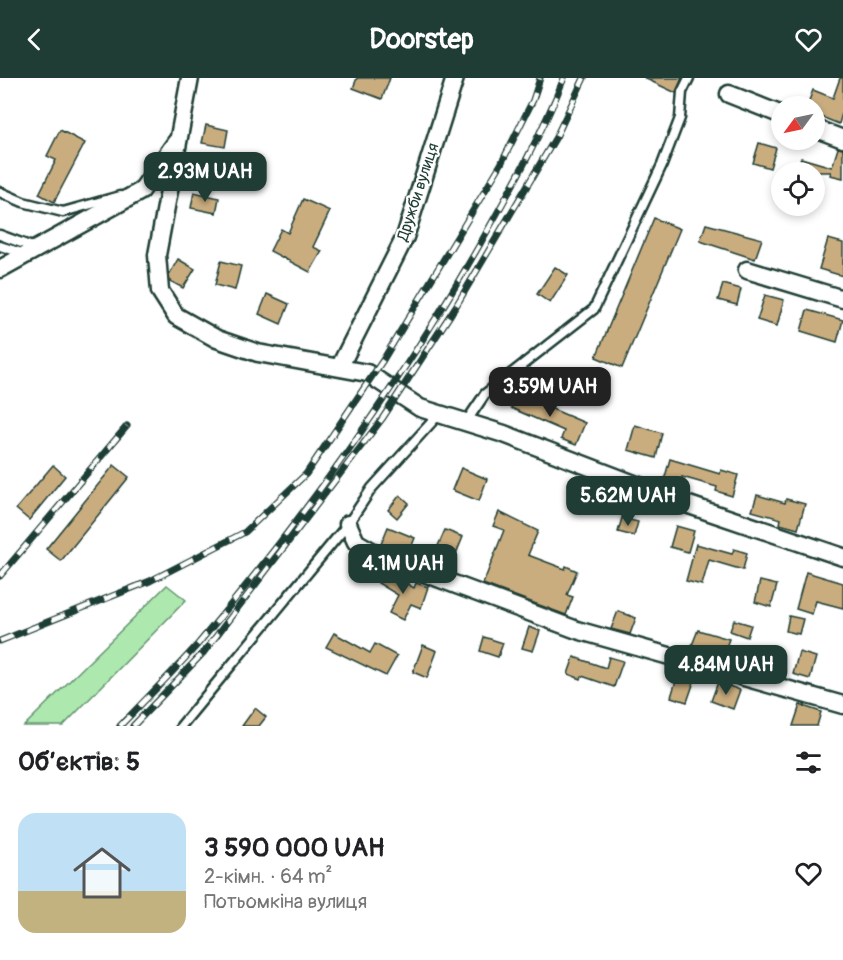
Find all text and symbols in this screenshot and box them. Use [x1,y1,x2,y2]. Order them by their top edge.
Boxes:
icon: back [18,23,51,56]
text: Doorstep [369,23,474,56]
icon: heart [792,23,825,56]
north arrow [771,96,825,150]
map controls [771,96,825,216]
street label: Дружби вулиця [392,141,443,244]
pin: 2.93M UAH [136,152,274,203]
text: 2.93M UAH [158,159,252,184]
button: locate [771,162,825,216]
pin: 3.59M UAH [481,367,619,418]
text: 3.59M UAH [503,374,597,399]
pin: 5.62M UAH [559,476,697,527]
text: 5.62M UAH [580,483,676,508]
pin: 4.1M UAH [341,544,465,595]
text: 4.1M UAH [362,551,444,576]
pin: 4.84M UAH [657,645,795,696]
text: 4.84M UAH [678,652,774,677]
text: Об’єктів: 5 [18,746,140,778]
icon: filters [792,746,825,779]
text: 3 590 000 UAH [204,832,385,864]
icon: home [66,837,138,909]
icon: heart [792,857,825,890]
text: 2-кімн. · 64 m² [204,864,332,889]
text: Потьомкіна вулиця [204,889,367,914]

